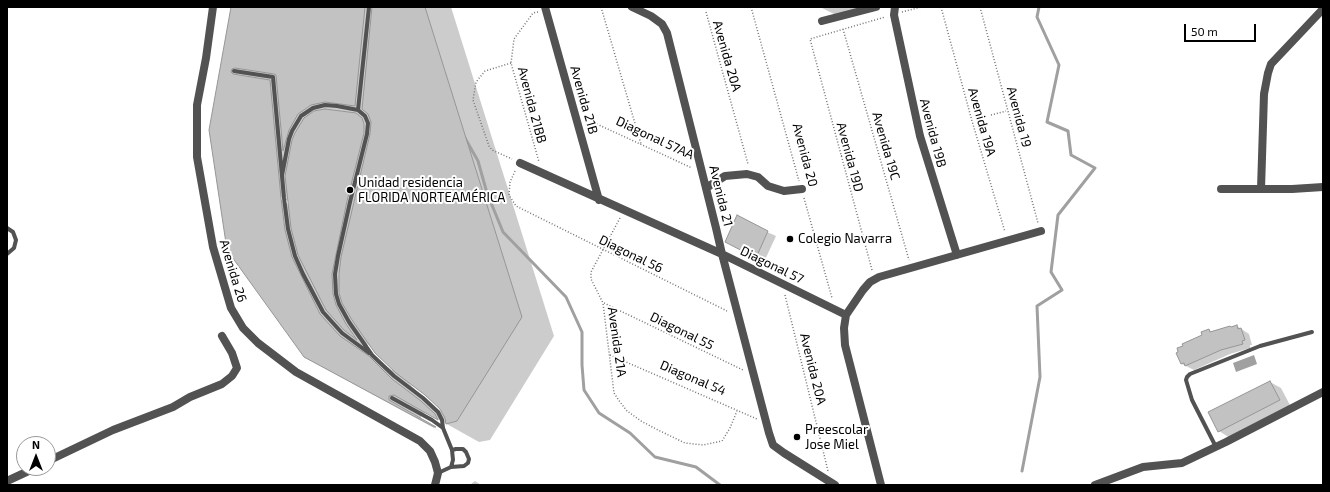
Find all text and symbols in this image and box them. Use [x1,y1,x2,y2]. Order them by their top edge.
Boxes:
scale bar [1186,16,1258,42]
street label: Avenida 20A [709,19,745,93]
text: 50 m [1191,24,1218,38]
street label: Avenida 21B [567,64,601,136]
street label: Avenida 21BB [514,65,550,145]
street label: Avenida 19 [1003,85,1035,149]
street label: Avenida 19A [965,86,999,158]
street label: Avenida 19B [916,97,950,169]
street label: Avenida 19C [869,110,903,182]
street label: Diagonal 57AA [613,113,697,163]
street label: Avenida 19D [833,121,867,193]
street label: Avenida 20 [789,122,821,188]
street label: Avenida 21 [706,164,736,228]
place label: Unidad residencia FLORIDA NORTEAMÉRICA [358,175,505,206]
marker: Unidad residencia FLORIDA NORTEAMÉRICA [345,185,355,195]
place label: Colegio Navarra [798,231,892,247]
street label: Diagonal 56 [596,232,666,276]
marker: Colegio Navarra [785,234,795,244]
street label: Avenida 26 [216,238,250,304]
street label: Diagonal 57 [738,243,806,287]
street label: Avenida 21A [604,306,630,378]
street label: Diagonal 55 [648,309,716,353]
street label: Avenida 20A [797,332,829,406]
street label: Diagonal 54 [658,357,728,399]
place label: Preescolar Jose Miel [805,422,868,453]
marker: Preescolar Jose Miel [792,432,802,442]
north arrow [16,436,56,476]
text: N [32,438,40,451]

